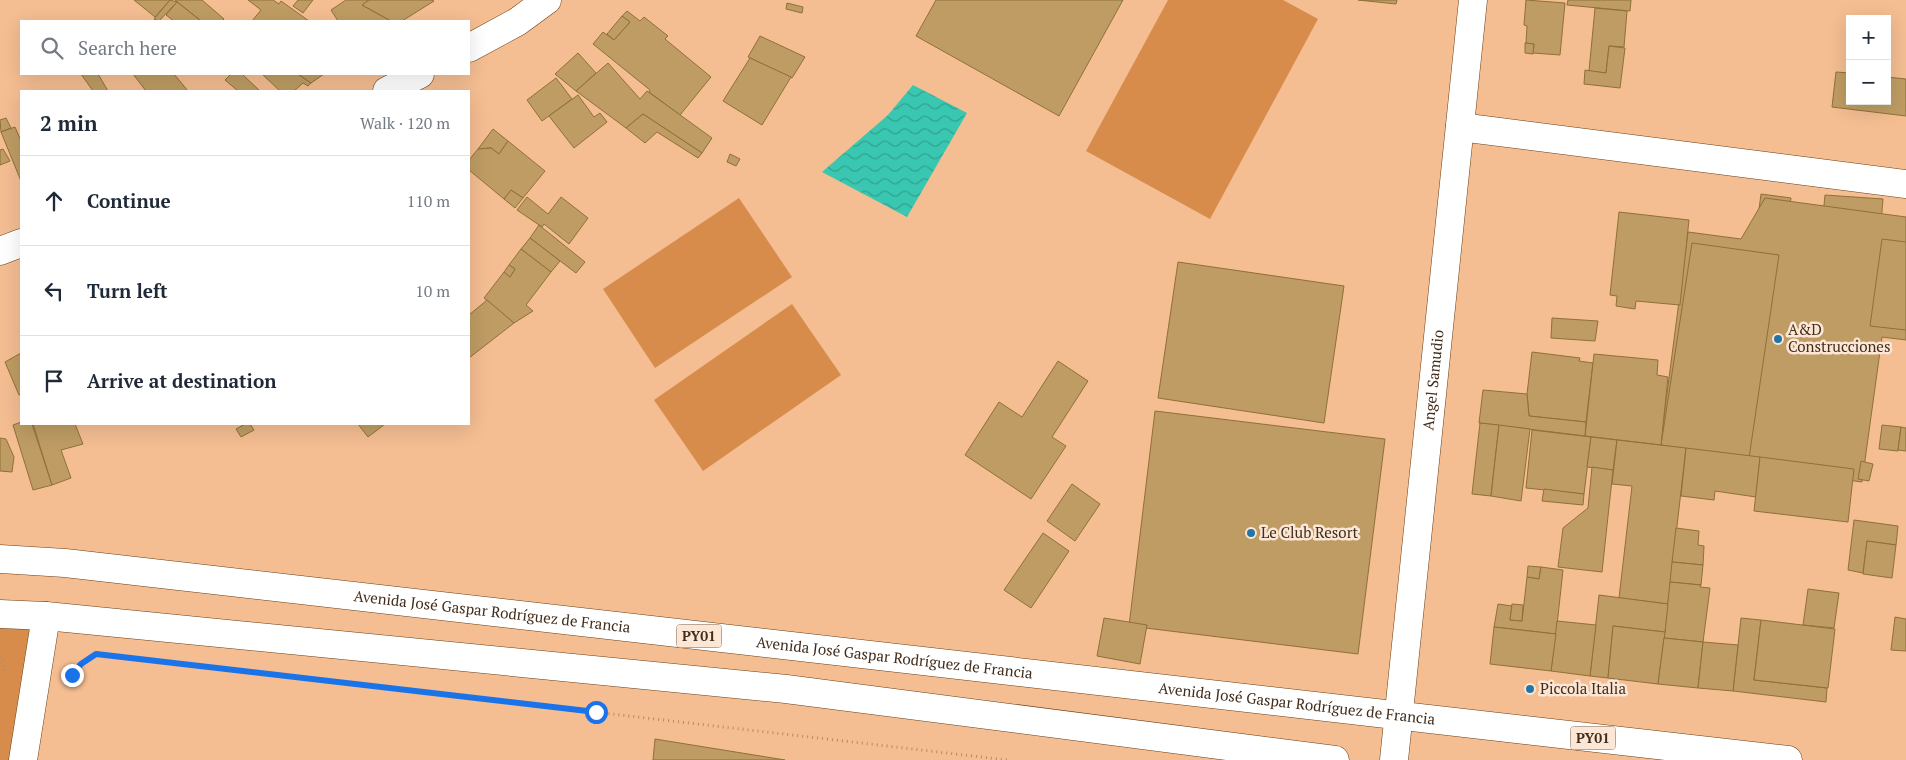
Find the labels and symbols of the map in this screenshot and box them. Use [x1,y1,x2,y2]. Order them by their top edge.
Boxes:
place label: A&D Construcciones [1788,319,1890,356]
street label: Angel Samudio [1417,329,1448,431]
marker: A&D Construcciones [1772,333,1784,345]
place label: Le Club Resort [1261,522,1358,542]
marker: Le Club Resort [1245,527,1257,539]
street label: Avenida José Gaspar Rodríguez de Francia [353,585,632,637]
road number: PY01 [676,624,722,648]
street label: Avenida José Gaspar Rodríguez de Francia [755,631,1034,683]
route end [61,664,84,687]
street label: Avenida José Gaspar Rodríguez de Francia [1158,677,1437,729]
place label: Piccola Italia [1540,678,1626,698]
marker: Piccola Italia [1524,683,1536,695]
route start [585,701,608,724]
road number: PY01 [1570,726,1616,750]

